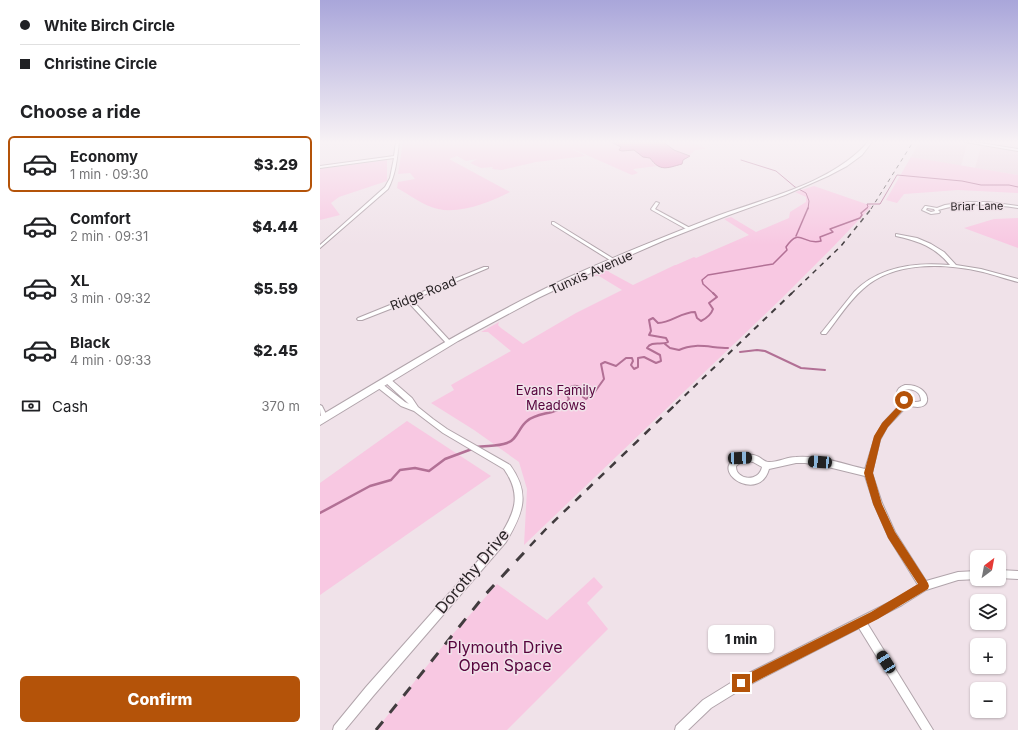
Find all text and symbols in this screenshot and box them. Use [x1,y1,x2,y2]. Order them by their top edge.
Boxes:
text: White Birch Circle [44,16,175,35]
text: Christine Circle [44,54,157,73]
text: Choose a ride [20,101,141,122]
icon: car [22,146,58,182]
text: Economy [70,147,138,166]
text: $3.29 [254,155,298,174]
text: 1 min · 09:30 [70,166,148,182]
street label: Briar Lane [950,199,1004,213]
icon: car [22,208,58,244]
text: Comfort [70,209,131,228]
text: $4.44 [252,217,298,236]
text: 2 min · 09:31 [70,228,148,244]
street label: Tunxis Avenue [547,247,635,297]
icon: car [22,270,58,306]
text: XL [70,271,90,290]
street label: Ridge Road [388,272,458,314]
text: $5.59 [254,279,298,298]
text: 3 min · 09:32 [70,290,151,306]
icon: car [22,332,58,368]
text: Black [70,333,110,352]
text: $2.45 [253,341,298,360]
text: 4 min · 09:33 [70,352,151,368]
park label: Evans Family Meadows [516,382,596,413]
route start [895,391,913,409]
icon: cash [20,395,42,417]
text: Cash [52,397,88,416]
text: 370 m [262,398,300,414]
car [728,452,752,464]
car [808,455,832,469]
street label: Dorothy Drive [431,525,513,617]
north arrow [970,550,1006,586]
map controls [970,550,1006,718]
button: layers [970,594,1006,630]
callout: 1 min [708,625,774,653]
text: 1 min [725,631,757,647]
park label: Plymouth Drive Open Space [447,637,563,675]
button: + [970,638,1006,674]
car [875,649,897,675]
route end [732,674,750,692]
button: Confirm [20,676,300,722]
button: − [970,682,1006,718]

